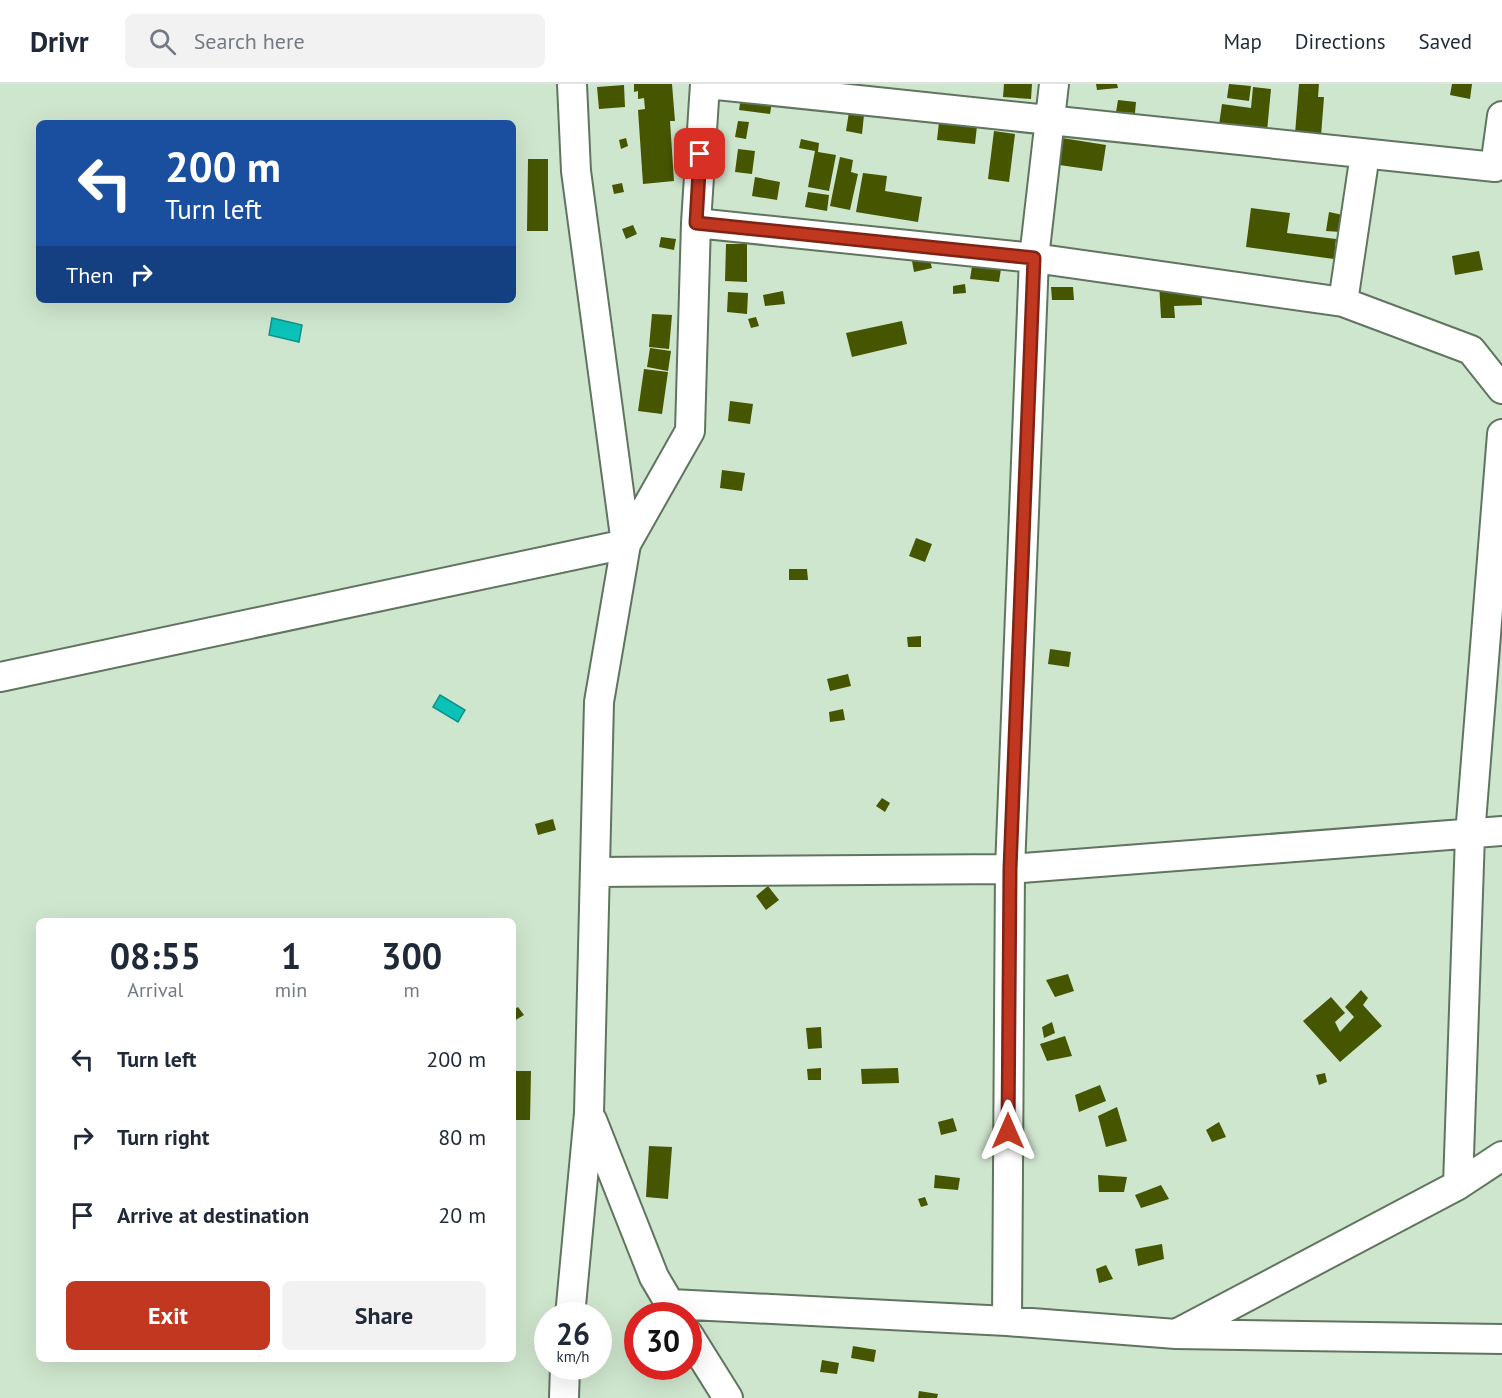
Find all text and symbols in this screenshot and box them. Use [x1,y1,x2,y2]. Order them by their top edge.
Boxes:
search box [125,14,545,68]
text: Drivr [30,23,89,60]
icon: search [146,25,179,58]
text: Search here [194,27,305,55]
text: Map [1223,28,1262,55]
text: Directions [1295,28,1386,55]
text: Saved [1419,28,1472,55]
pin [674,128,725,179]
icon: arrive [683,137,716,170]
text: 200 m [165,139,281,194]
icon: left [66,144,144,222]
text: Turn left [165,192,262,226]
icon: right [125,258,158,291]
text: Then [66,261,113,289]
text: 08:55 [110,932,201,979]
text: 1 [281,932,301,979]
text: 300 [381,932,442,979]
text: Arrival [127,977,183,1003]
text: min [275,977,307,1003]
text: m [404,977,420,1003]
icon: left [66,1043,99,1076]
text: Turn left [117,1045,197,1073]
text: 200 m [426,1045,486,1073]
position arrow [976,1099,1040,1163]
icon: right [66,1121,99,1154]
text: Turn right [117,1123,209,1151]
text: 80 m [438,1123,486,1151]
icon: arrive [66,1199,99,1232]
text: Arrive at destination [117,1201,309,1229]
text: 20 m [438,1201,486,1229]
button: Exit [66,1281,270,1350]
button: Share [282,1281,486,1350]
speed limit sign: 30 [624,1302,702,1380]
text: 26 [556,1314,590,1353]
text: km/h [557,1347,589,1366]

